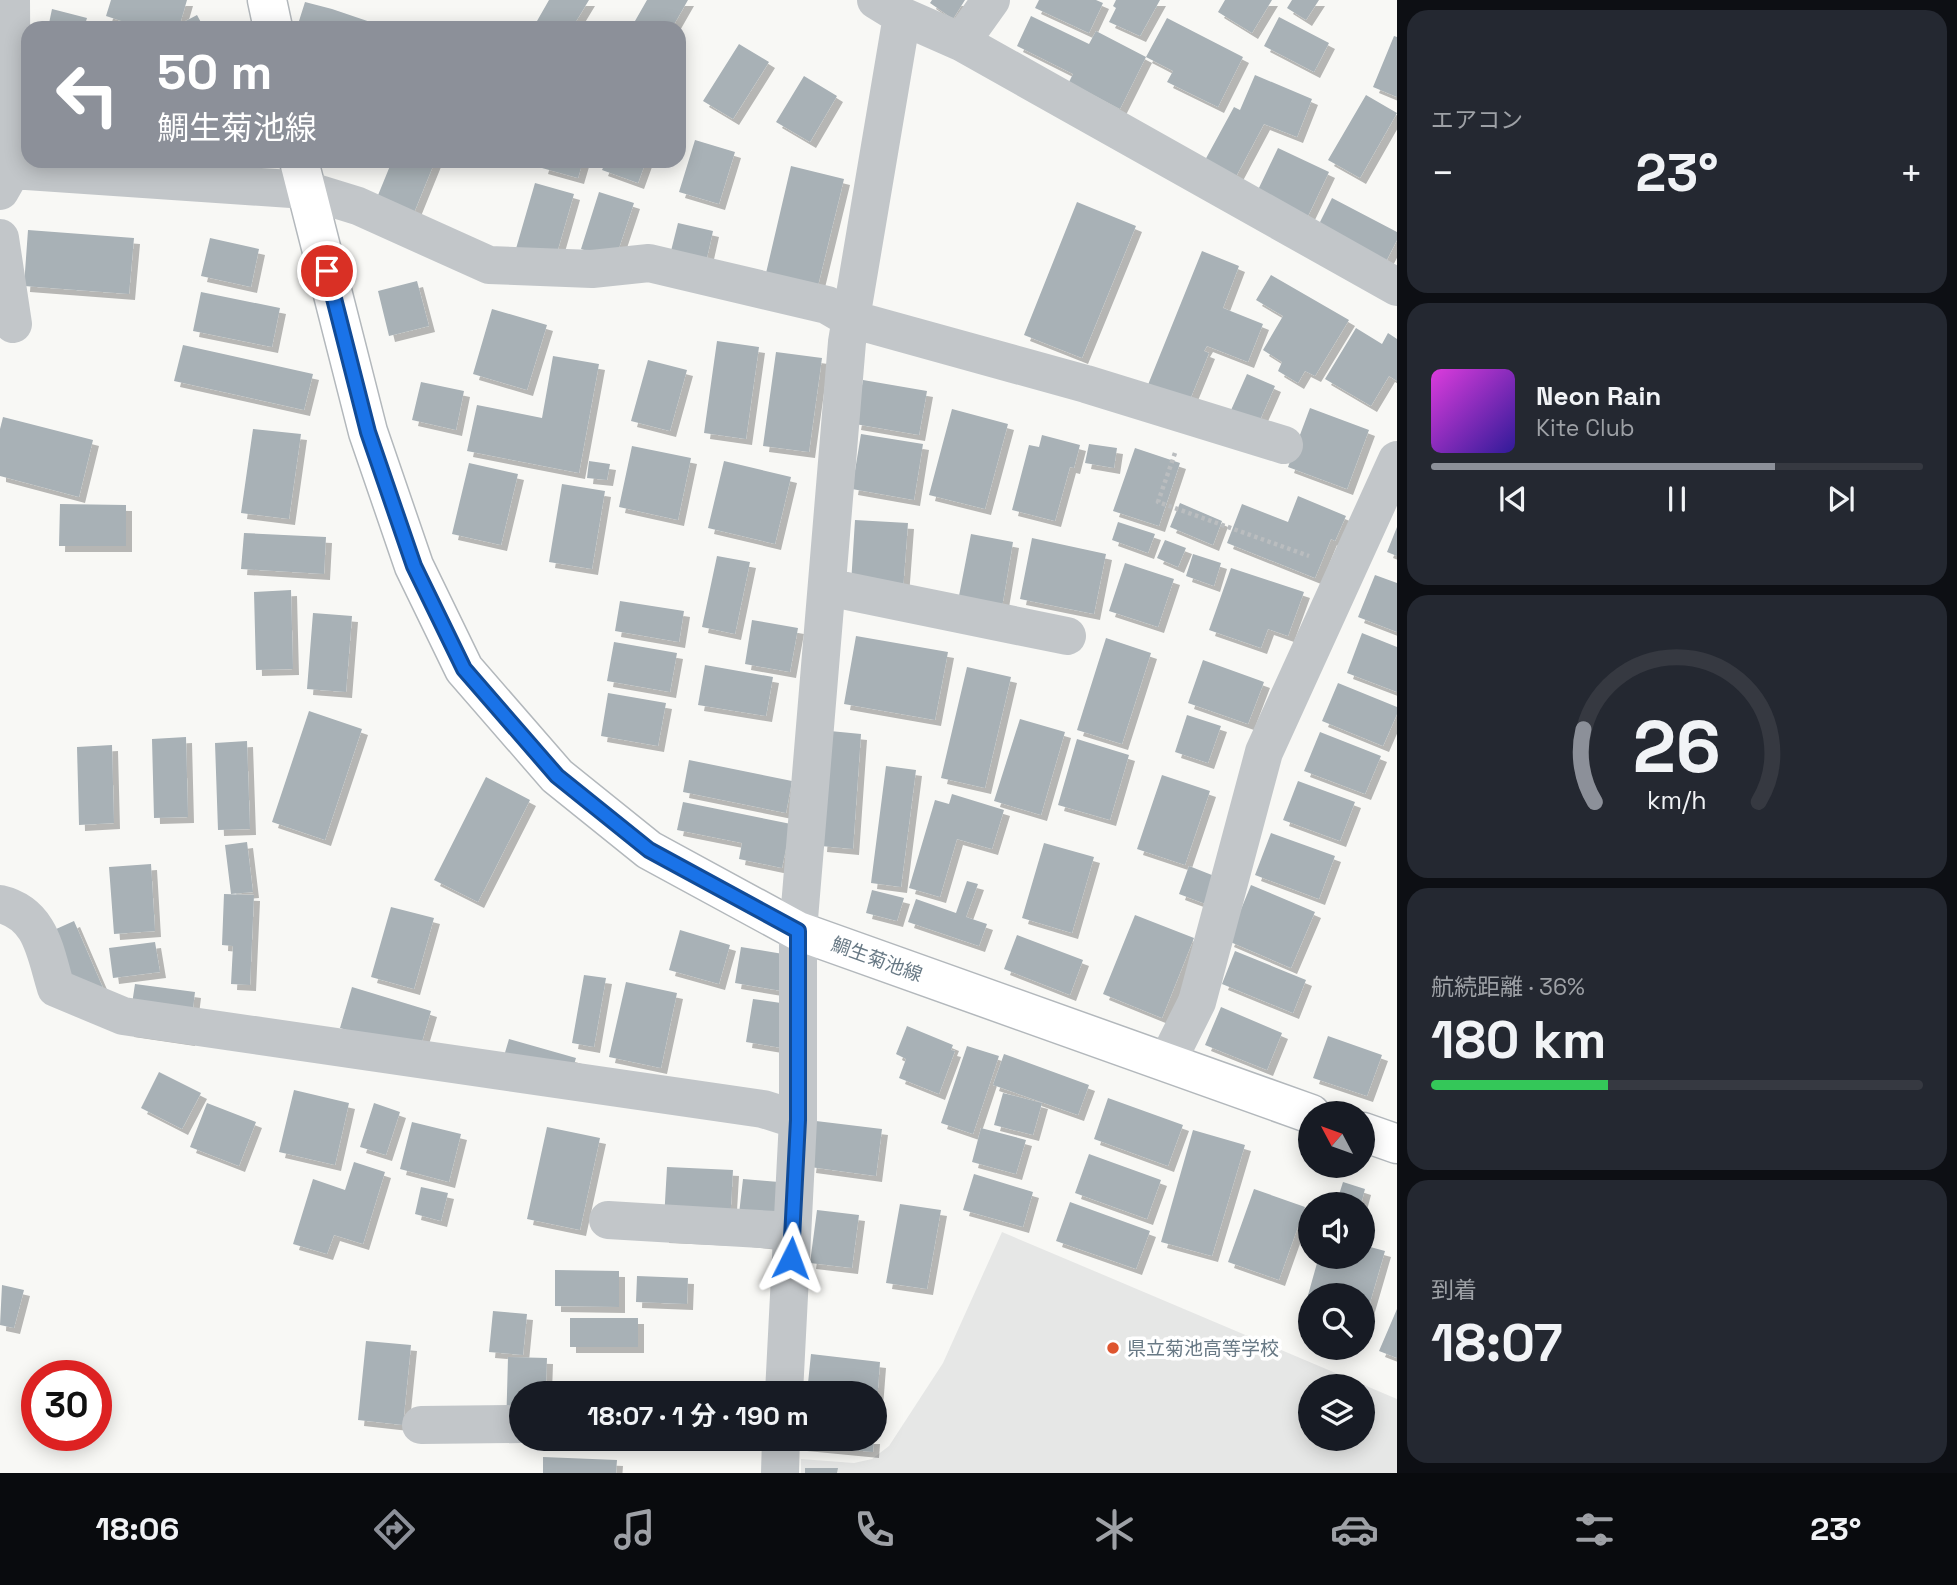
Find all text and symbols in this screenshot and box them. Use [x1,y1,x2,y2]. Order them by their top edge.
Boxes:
text: 50 m [157,41,272,103]
icon: left [42,49,133,140]
text: エアコン [1431,105,1523,135]
text: 鯛生菊池線 [157,108,317,148]
text: 23° [1636,140,1719,206]
text: − [1431,149,1455,197]
text: + [1899,149,1923,197]
pin [297,241,357,301]
icon: arrive [308,252,346,290]
text: Neon Rain [1536,379,1661,413]
text: Kite Club [1536,413,1635,443]
icon: previous [1494,480,1532,518]
icon: pause [1658,480,1696,518]
icon: next [1822,480,1860,518]
text: 26 [1633,701,1721,794]
text: km/h [1647,784,1707,816]
street label: 鯛生菊池線 [828,931,926,987]
text: 航続距離 · 36% [1431,972,1585,1002]
text: 180 km [1431,1007,1606,1073]
north arrow [1298,1101,1376,1178]
map controls [1298,1101,1375,1451]
button: sound [1298,1192,1375,1269]
position arrow [754,1221,828,1295]
text: 到着 [1431,1275,1477,1305]
button: search [1298,1283,1375,1360]
text: 18:07 [1431,1310,1563,1376]
place label: 県立菊池高等学校 [1127,1336,1279,1361]
marker: 県立菊池高等学校 [1105,1340,1121,1356]
speed limit sign: 30 [21,1360,112,1451]
button: layers [1298,1374,1375,1451]
text: 18:07 · 1 分 · 190 m [587,1399,809,1433]
icon: directions [370,1505,419,1554]
icon: music [610,1505,659,1554]
icon: phone [850,1505,899,1554]
icon: climate [1090,1505,1139,1554]
icon: car [1330,1505,1379,1554]
icon: filters [1570,1505,1619,1554]
text: 18:06 [96,1509,179,1549]
text: 23° [1810,1509,1861,1549]

